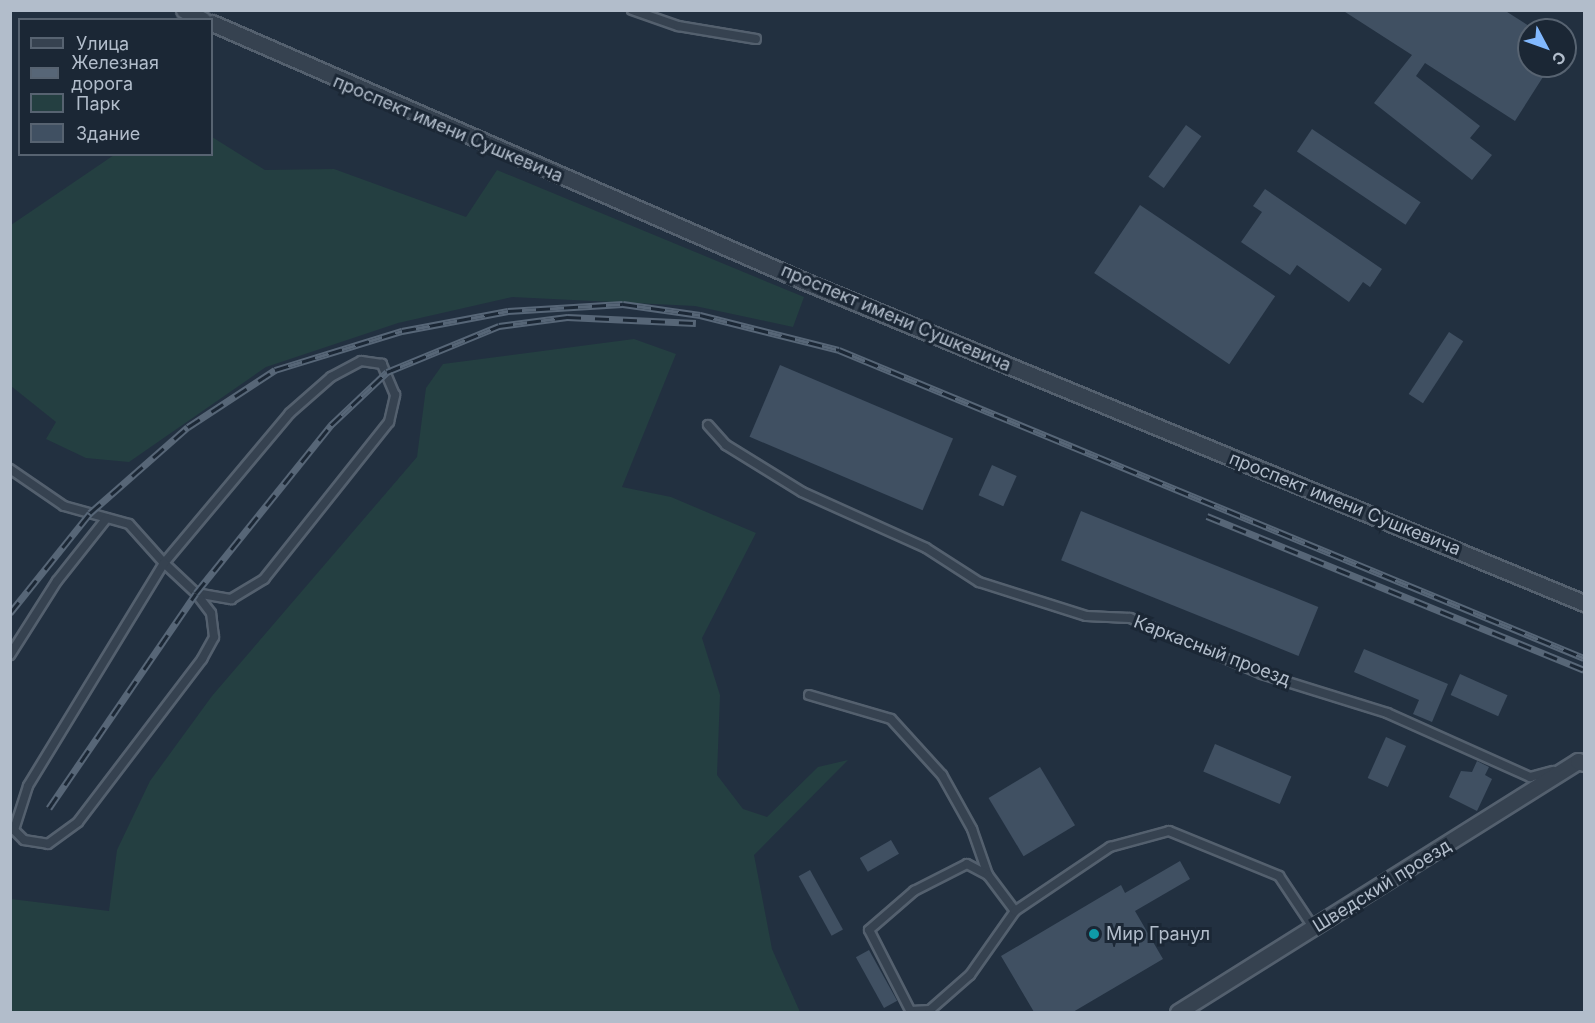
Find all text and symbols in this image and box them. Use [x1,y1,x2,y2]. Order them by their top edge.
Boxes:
legend [18,18,213,156]
north arrow [1517,18,1577,78]
text: Улица [76,33,129,54]
text: С [1548,47,1571,70]
text: Железная дорога [71,52,159,94]
street label: проспект имени Сушкевича [330,71,566,187]
text: Парк [76,93,120,114]
text: Здание [76,123,140,144]
street label: проспект имени Сушкевича [778,260,1014,376]
street label: проспект имени Сушкевича [1226,448,1464,560]
street label: Каркасный проезд [1131,611,1293,691]
street label: Шведский проезд [1309,835,1455,937]
place label: Мир Гранул [1106,923,1210,945]
marker: Мир Гранул [1087,927,1101,941]

